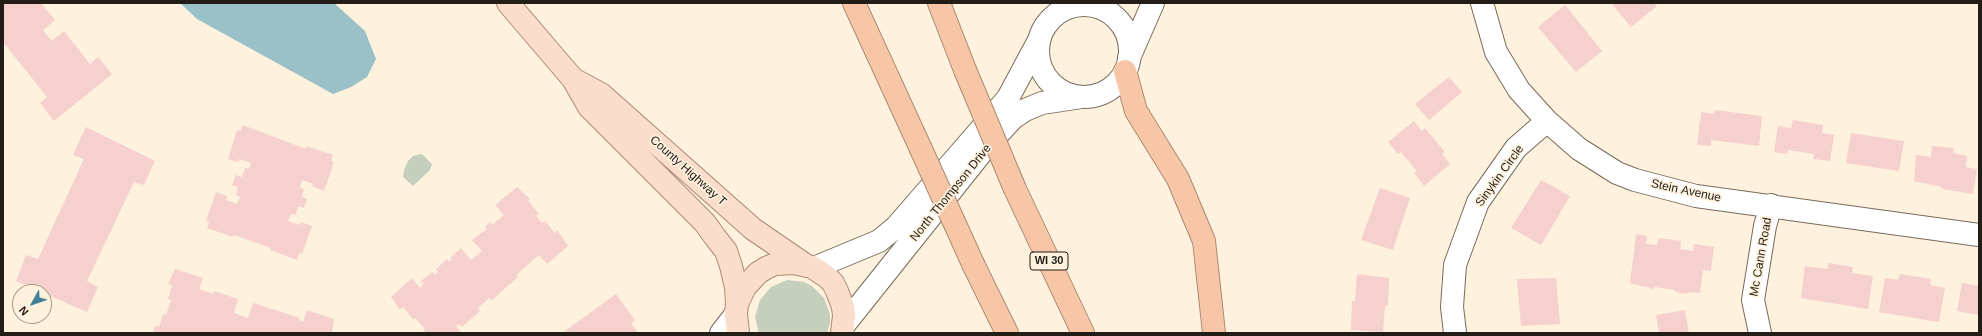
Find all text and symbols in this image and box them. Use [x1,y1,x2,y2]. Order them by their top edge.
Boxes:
street label: County Highway T [647,133,729,209]
street label: North Thompson Drive [907,142,995,244]
street label: Sinykin Circle [1473,142,1527,210]
street label: Stein Avenue [1650,177,1722,205]
street label: Mc Cann Road [1747,216,1775,298]
road number: WI 30 [1030,252,1068,270]
north arrow [12,284,52,324]
text: N [16,304,31,318]

